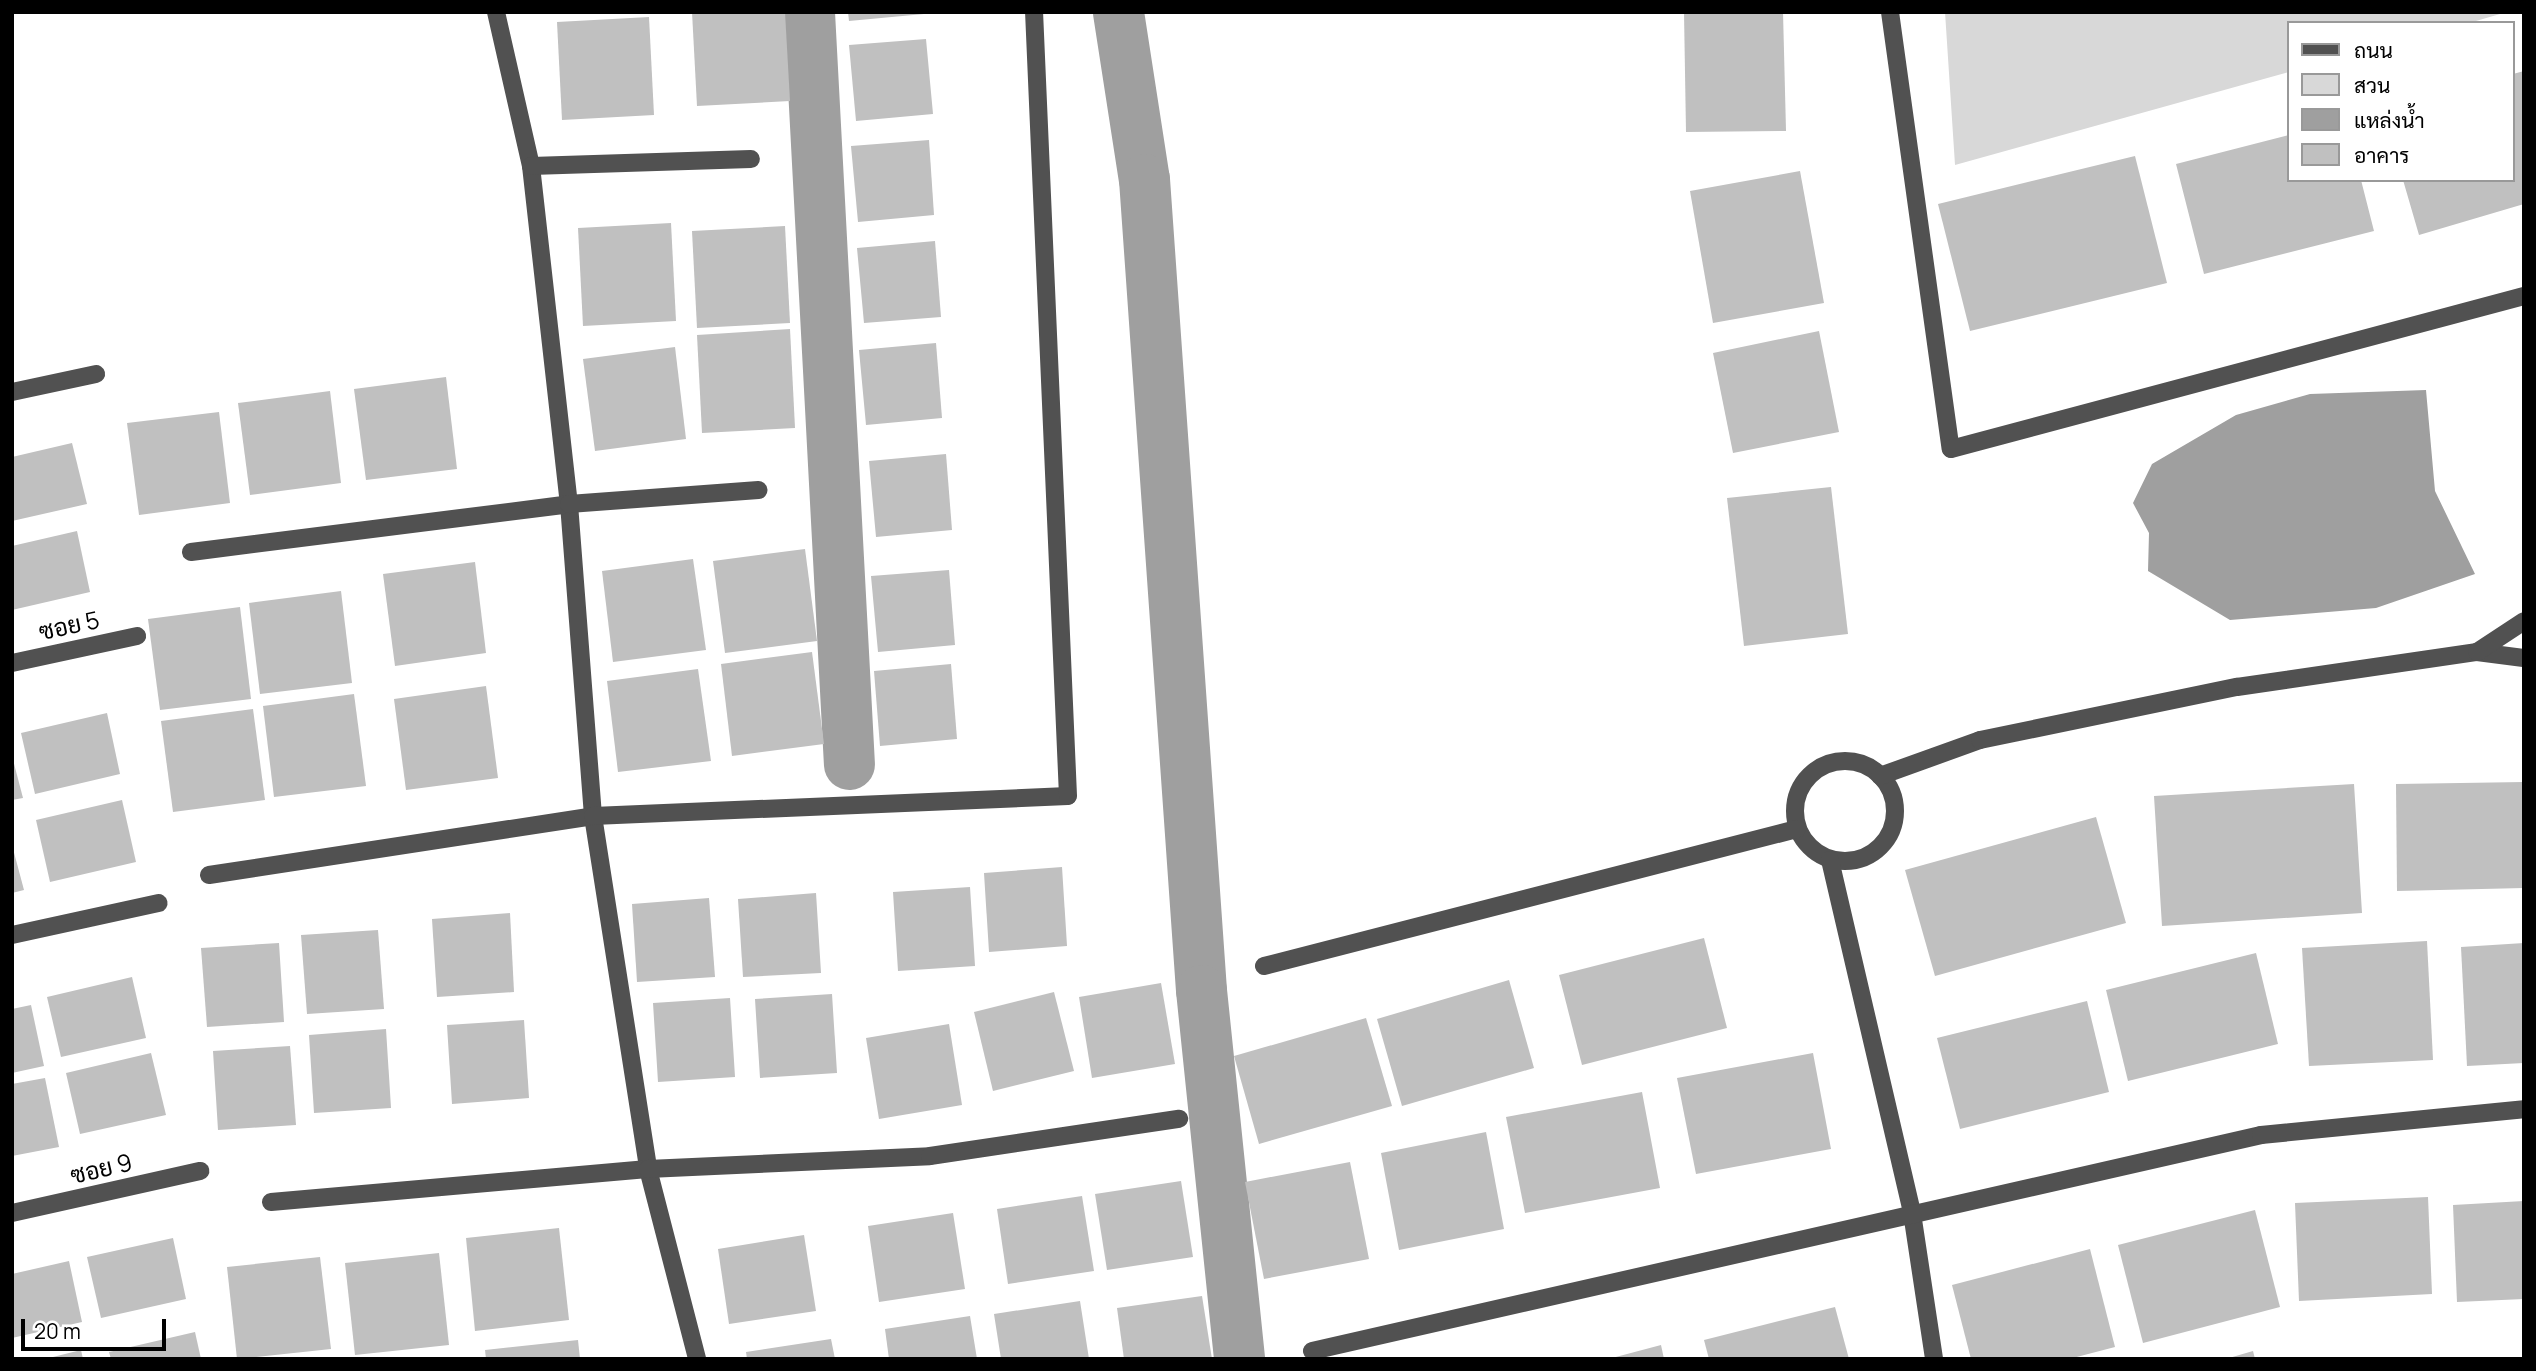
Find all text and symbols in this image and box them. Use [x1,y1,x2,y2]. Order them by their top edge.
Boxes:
legend [2288,21,2515,182]
text: ถนน [2354,36,2393,64]
text: สวน [2354,71,2390,99]
text: แหล่งน้ำ [2354,106,2425,134]
text: อาคาร [2354,141,2410,169]
street label: ซอย 5 [36,605,102,645]
street label: ซอย 9 [67,1147,135,1189]
scale bar [24,1304,170,1348]
text: 20 m [34,1317,81,1345]

